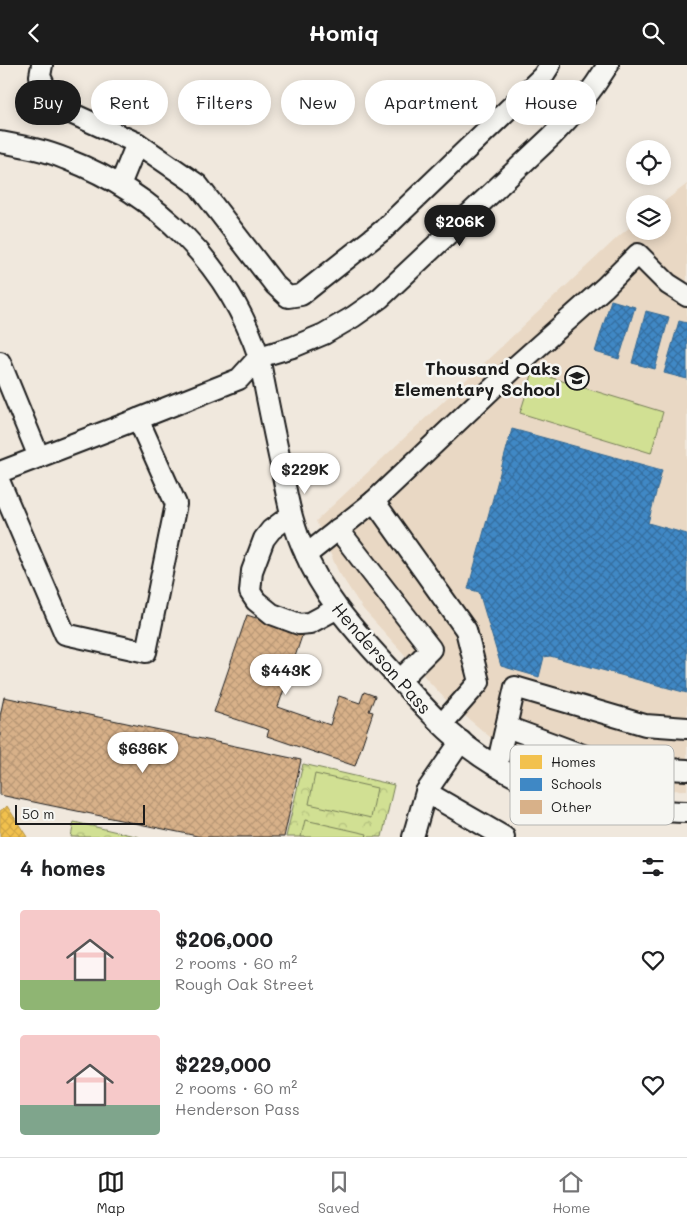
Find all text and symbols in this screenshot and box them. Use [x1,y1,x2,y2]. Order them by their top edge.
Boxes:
text: Homiq [308,18,379,47]
icon: back [20,19,48,47]
icon: search [639,19,667,47]
chip: Buy [15,80,81,125]
chip: Rent [91,80,168,125]
chip: Filters [178,80,271,125]
chip: New [281,80,355,125]
chip: Apartment [365,80,496,125]
chip: House [506,80,596,125]
map controls [626,140,671,240]
button: locate [626,140,671,185]
button: layers [626,195,671,240]
pin: $206K [425,205,495,247]
text: $206K [435,210,485,231]
place label: Thousand Oaks Elementary School [394,356,560,401]
school or university icon: Thousand Oaks Elementary School [564,365,590,391]
pin: $229K [270,453,340,495]
text: $229K [281,458,329,479]
street label: Henderson Pass [327,597,437,719]
pin: $443K [251,653,321,696]
text: $443K [261,659,311,680]
pin: $636K [108,731,178,774]
text: $636K [118,737,168,758]
legend [510,745,674,825]
text: Homes [551,752,596,771]
text: Schools [551,774,602,793]
text: Other [551,797,592,816]
scale bar [15,802,145,825]
text: 50 m [22,804,54,823]
icon: filters [639,853,667,881]
text: 4 homes [20,854,106,881]
text: $206,000 [175,925,273,952]
icon: home [60,930,120,990]
icon: heart [639,946,667,974]
text: 2 rooms · 60 m² [175,952,297,973]
text: Rough Oak Street [175,973,314,994]
text: $229,000 [175,1050,271,1077]
icon: home [60,1055,120,1115]
icon: heart [639,1071,667,1099]
text: 2 rooms · 60 m² [175,1077,297,1098]
text: Henderson Pass [175,1098,300,1119]
tab: Map [96,1168,125,1217]
tab: Saved [318,1168,359,1217]
tab: Home [552,1168,591,1217]

